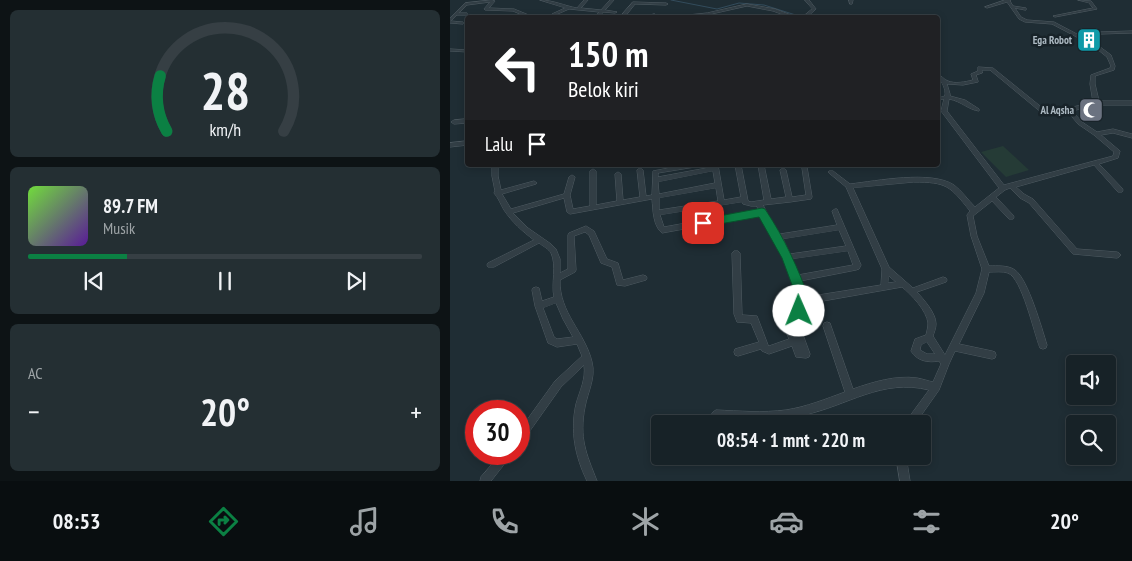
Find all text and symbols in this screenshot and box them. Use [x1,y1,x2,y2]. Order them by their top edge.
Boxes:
building icon: Ega Robot [1076,27,1102,53]
text: 150 m [568,31,649,77]
place label: Ega Robot [1033,33,1073,47]
icon: left [485,35,550,100]
text: 28 [200,57,250,124]
text: Belok kiri [568,75,639,103]
mosque icon: Al Aqsha [1078,97,1104,123]
place label: Al Aqsha [1039,103,1074,117]
text: km/h [209,118,241,141]
icon: arrive [523,130,551,158]
text: Lalu [485,132,513,156]
text: 89.7 FM [103,194,158,218]
pin [682,202,724,244]
icon: arrive [689,209,717,237]
text: Musik [103,218,135,238]
icon: previous [80,267,108,295]
icon: pause [211,267,239,295]
icon: next [342,267,370,295]
position arrow [772,284,824,336]
map controls [1066,355,1116,465]
button: sound [1066,355,1116,405]
text: AC [28,363,43,383]
text: 20° [200,387,250,436]
text: − [28,393,40,430]
text: + [410,393,422,430]
speed limit sign: 30 [465,400,530,465]
button: search [1066,415,1116,465]
text: 08:54 · 1 mnt · 220 m [717,428,865,452]
icon: directions [206,504,241,539]
icon: music [347,504,382,539]
icon: phone [487,504,522,539]
icon: climate [628,504,663,539]
icon: car [769,504,804,539]
icon: filters [909,504,944,539]
text: 08:53 [53,507,100,535]
text: 20° [1050,507,1079,535]

